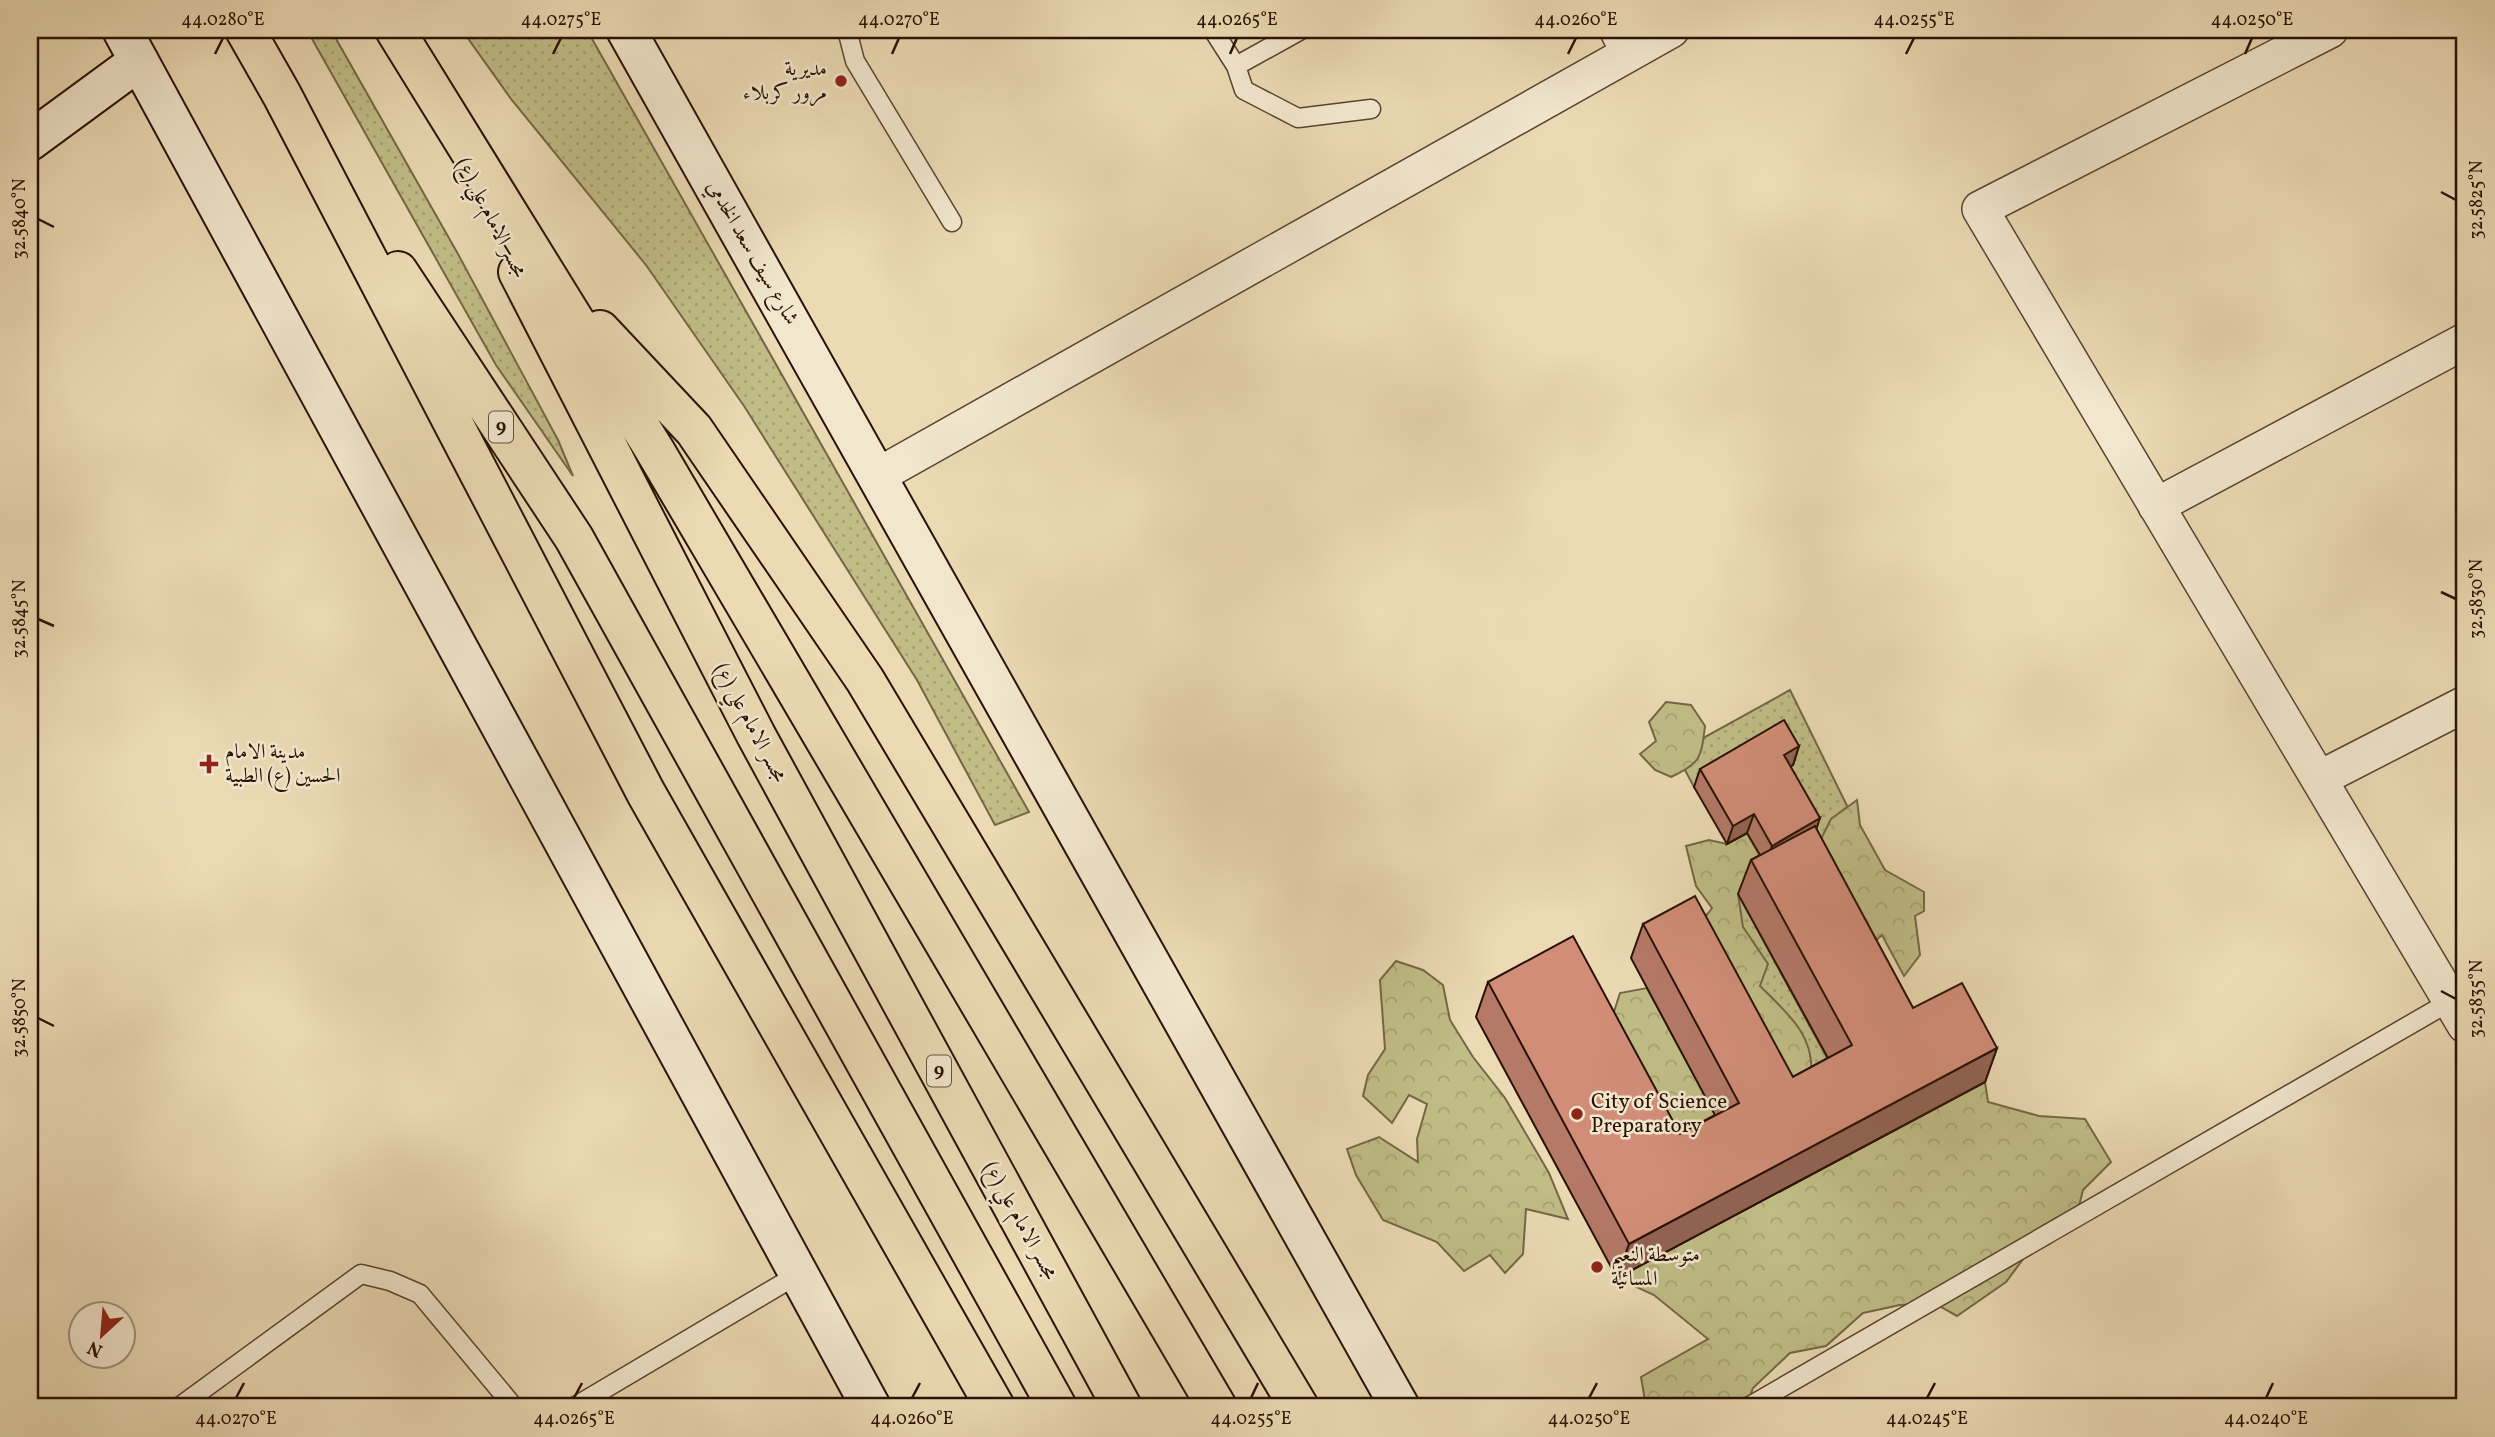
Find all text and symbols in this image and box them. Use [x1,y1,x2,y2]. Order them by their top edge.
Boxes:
text: 44.0280°E [181,8,265,33]
text: 44.0275°E [521,8,602,33]
text: 44.0270°E [858,8,940,33]
text: 44.0265°E [1196,8,1278,33]
text: 44.0260°E [1534,8,1618,33]
text: 44.0255°E [1873,8,1955,33]
text: 44.0250°E [2211,8,2293,33]
place label: مديرية مرور كربلاء [743,55,827,108]
marker: مديرية مرور كربلاء [833,73,849,89]
street label: مجسر الامام علي (ع) [445,153,534,285]
text: 32.5825°N [2465,160,2490,240]
street label: شارع سيف سعد الخدمي [697,175,805,332]
text: 32.5840°N [8,179,33,259]
road number: 9 [489,412,513,442]
text: 32.5830°N [2465,559,2490,639]
text: 32.5845°N [8,579,33,659]
street label: مجسر الامام علي (ع) [703,658,794,790]
place label: مدينة الامام الحسين (ع) الطبية [225,738,341,793]
marker: مدينة الامام الحسين (ع) الطبية [199,754,219,774]
text: 32.5835°N [2465,960,2490,1038]
text: 32.5850°N [8,978,33,1058]
road number: 9 [927,1056,951,1086]
place label: City of Science Preparatory [1591,1088,1727,1141]
marker: City of Science Preparatory [1569,1106,1585,1122]
street label: مجسر الامام علي (ع) [972,1157,1065,1288]
place label: متوسطة النعيم المسائية [1611,1241,1700,1294]
marker: متوسطة النعيم المسائية [1589,1259,1605,1275]
north arrow [66,1300,136,1370]
text: N [83,1334,107,1363]
text: 44.0270°E [195,1407,277,1432]
text: 44.0265°E [533,1407,615,1432]
text: 44.0260°E [870,1407,954,1432]
text: 44.0255°E [1210,1407,1292,1432]
text: 44.0250°E [1548,1407,1630,1432]
text: 44.0245°E [1886,1407,1968,1432]
text: 44.0240°E [2224,1407,2308,1432]

